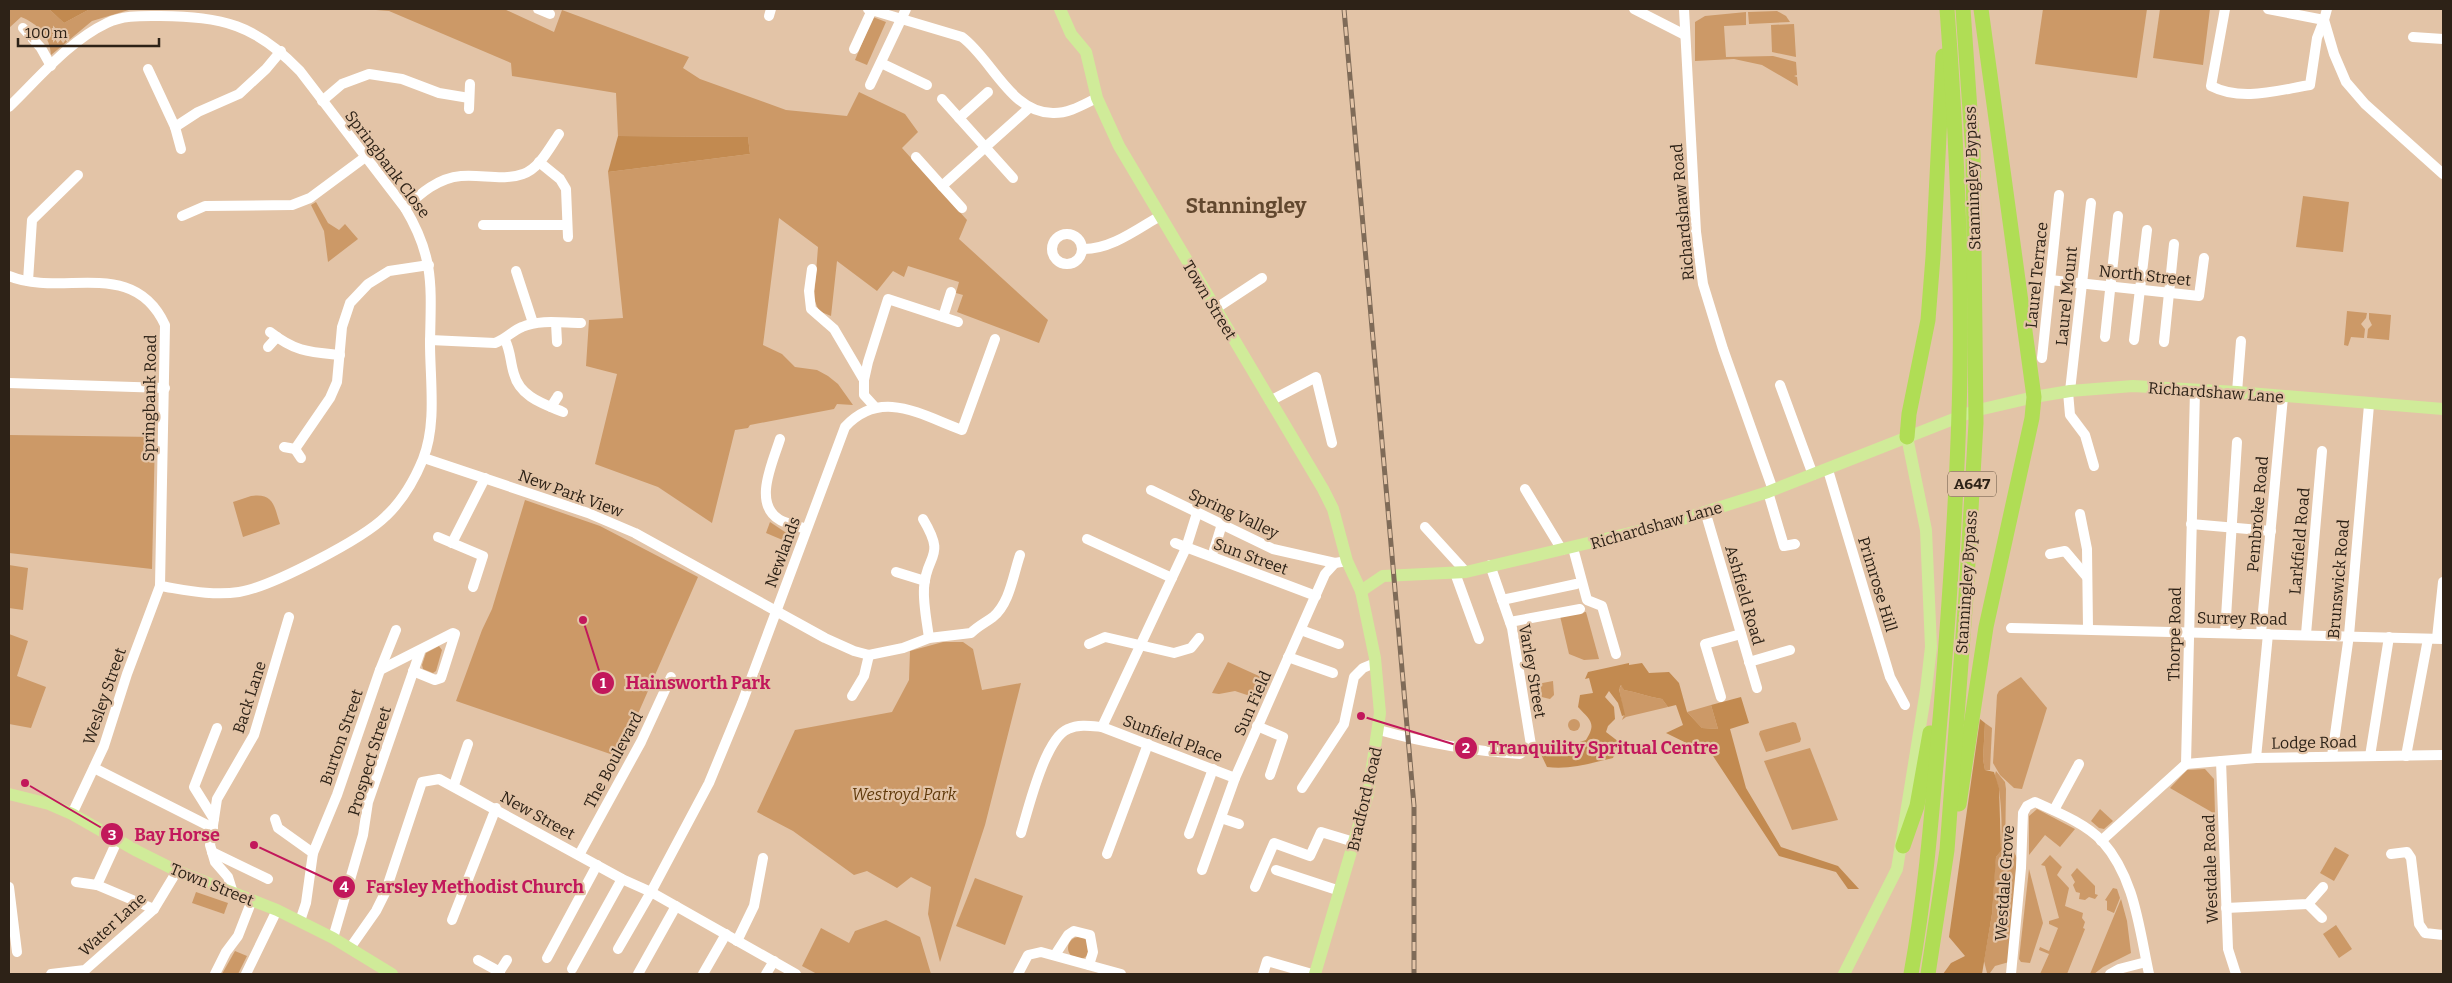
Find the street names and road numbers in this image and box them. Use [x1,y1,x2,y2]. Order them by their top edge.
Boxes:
street label: Stanningley Bypass [1960,106,1985,250]
street label: Springbank Close [341,107,434,222]
street label: Richardshaw Road [1667,142,1698,281]
street label: Laurel Terrace [2021,221,2052,329]
street label: Laurel Mount [2052,245,2081,347]
street label: Town Street [1179,257,1241,343]
street label: North Street [2098,261,2192,290]
street label: Springbank Road [139,334,160,462]
street label: Richardshaw Lane [2147,378,2285,407]
street label: Pembroke Road [2243,455,2272,573]
street label: New Park View [516,466,626,521]
road number: A647 [1948,472,1996,496]
street label: Spring Valley [1186,484,1282,543]
street label: Larkfield Road [2285,486,2314,595]
street label: Richardshaw Lane [1588,498,1724,553]
street label: Stanningley Bypass [1952,509,1981,655]
street label: Newlands [761,514,804,590]
street label: Brunswick Road [2324,518,2353,639]
street label: Sun Street [1211,534,1291,579]
street label: Primrose Hill [1854,534,1901,634]
street label: Ashfield Road [1721,543,1768,648]
street label: Thorpe Road [2164,586,2185,681]
street label: Surrey Road [2197,608,2288,629]
street label: Varley Street [1515,623,1550,720]
street label: Wesley Street [79,645,130,747]
street label: Back Lane [229,658,270,736]
street label: Sun Field [1230,667,1275,739]
street label: Burton Street [316,686,367,788]
street label: Prospect Street [344,704,395,818]
street label: The Boulevard [580,708,647,812]
street label: Sunfield Place [1120,711,1225,766]
street label: Lodge Road [2271,732,2357,753]
street label: Bradford Road [1343,745,1386,853]
street label: New Street [497,787,578,844]
street label: Westdale Road [2199,813,2222,924]
street label: Westdale Grove [1991,824,2018,942]
street label: Town Street [167,859,257,910]
street label: Water Lane [75,889,150,960]

